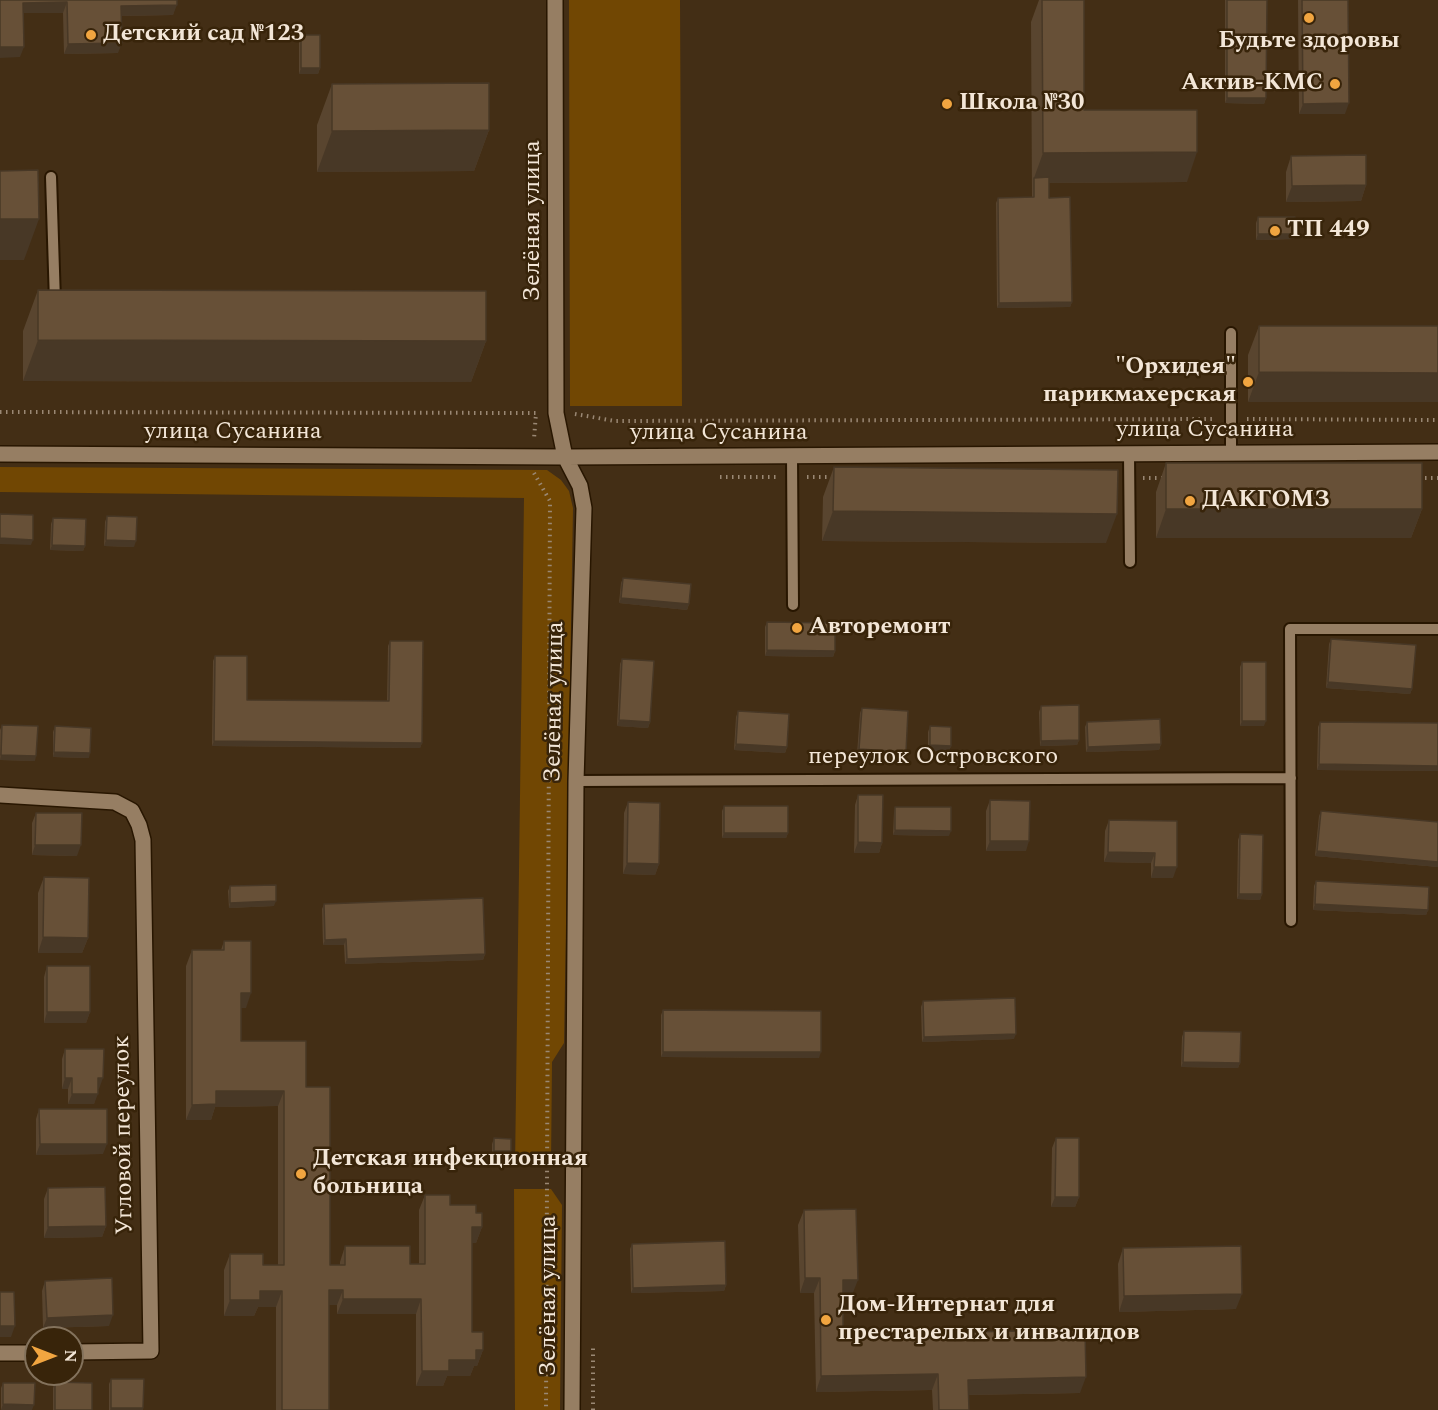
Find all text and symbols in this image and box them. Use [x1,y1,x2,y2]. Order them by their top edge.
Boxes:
marker: Будьте здоровы [1302,11,1316,25]
place label: Детский сад №123 [103,21,304,49]
marker: Детский сад №123 [84,28,98,42]
place label: Будьте здоровы [1218,28,1400,56]
place label: Актив-КМС [1181,70,1323,98]
marker: Актив-КМС [1328,77,1342,91]
place label: Школа №30 [959,90,1084,118]
marker: Школа №30 [940,97,954,111]
street label: Зелёная улица [520,140,548,302]
place label: ТП 449 [1287,217,1370,245]
marker: ТП 449 [1268,224,1282,238]
place label: "Орхидея" парикмахерская [1043,354,1236,410]
marker: "Орхидея" парикмахерская [1241,375,1255,389]
street label: улица Сусанина [1116,417,1294,445]
street label: улица Сусанина [144,419,322,447]
street label: улица Сусанина [630,420,808,448]
place label: ДАКГОМЗ [1202,487,1330,515]
marker: ДАКГОМЗ [1183,494,1197,508]
place label: Авторемонт [809,614,950,642]
street label: Зелёная улица [540,621,572,783]
marker: Авторемонт [790,621,804,635]
street label: переулок Островского [808,744,1058,772]
street label: Угловой переулок [109,1035,141,1235]
place label: Детская инфекционная больница [313,1146,588,1202]
marker: Детская инфекционная больница [294,1167,308,1181]
street label: Зелёная улица [536,1215,564,1377]
place label: Дом-Интернат для престарелых и инвалидов [838,1292,1139,1348]
marker: Дом-Интернат для престарелых и инвалидов [819,1313,833,1327]
north arrow [24,1326,84,1386]
text: N [58,1349,82,1363]

